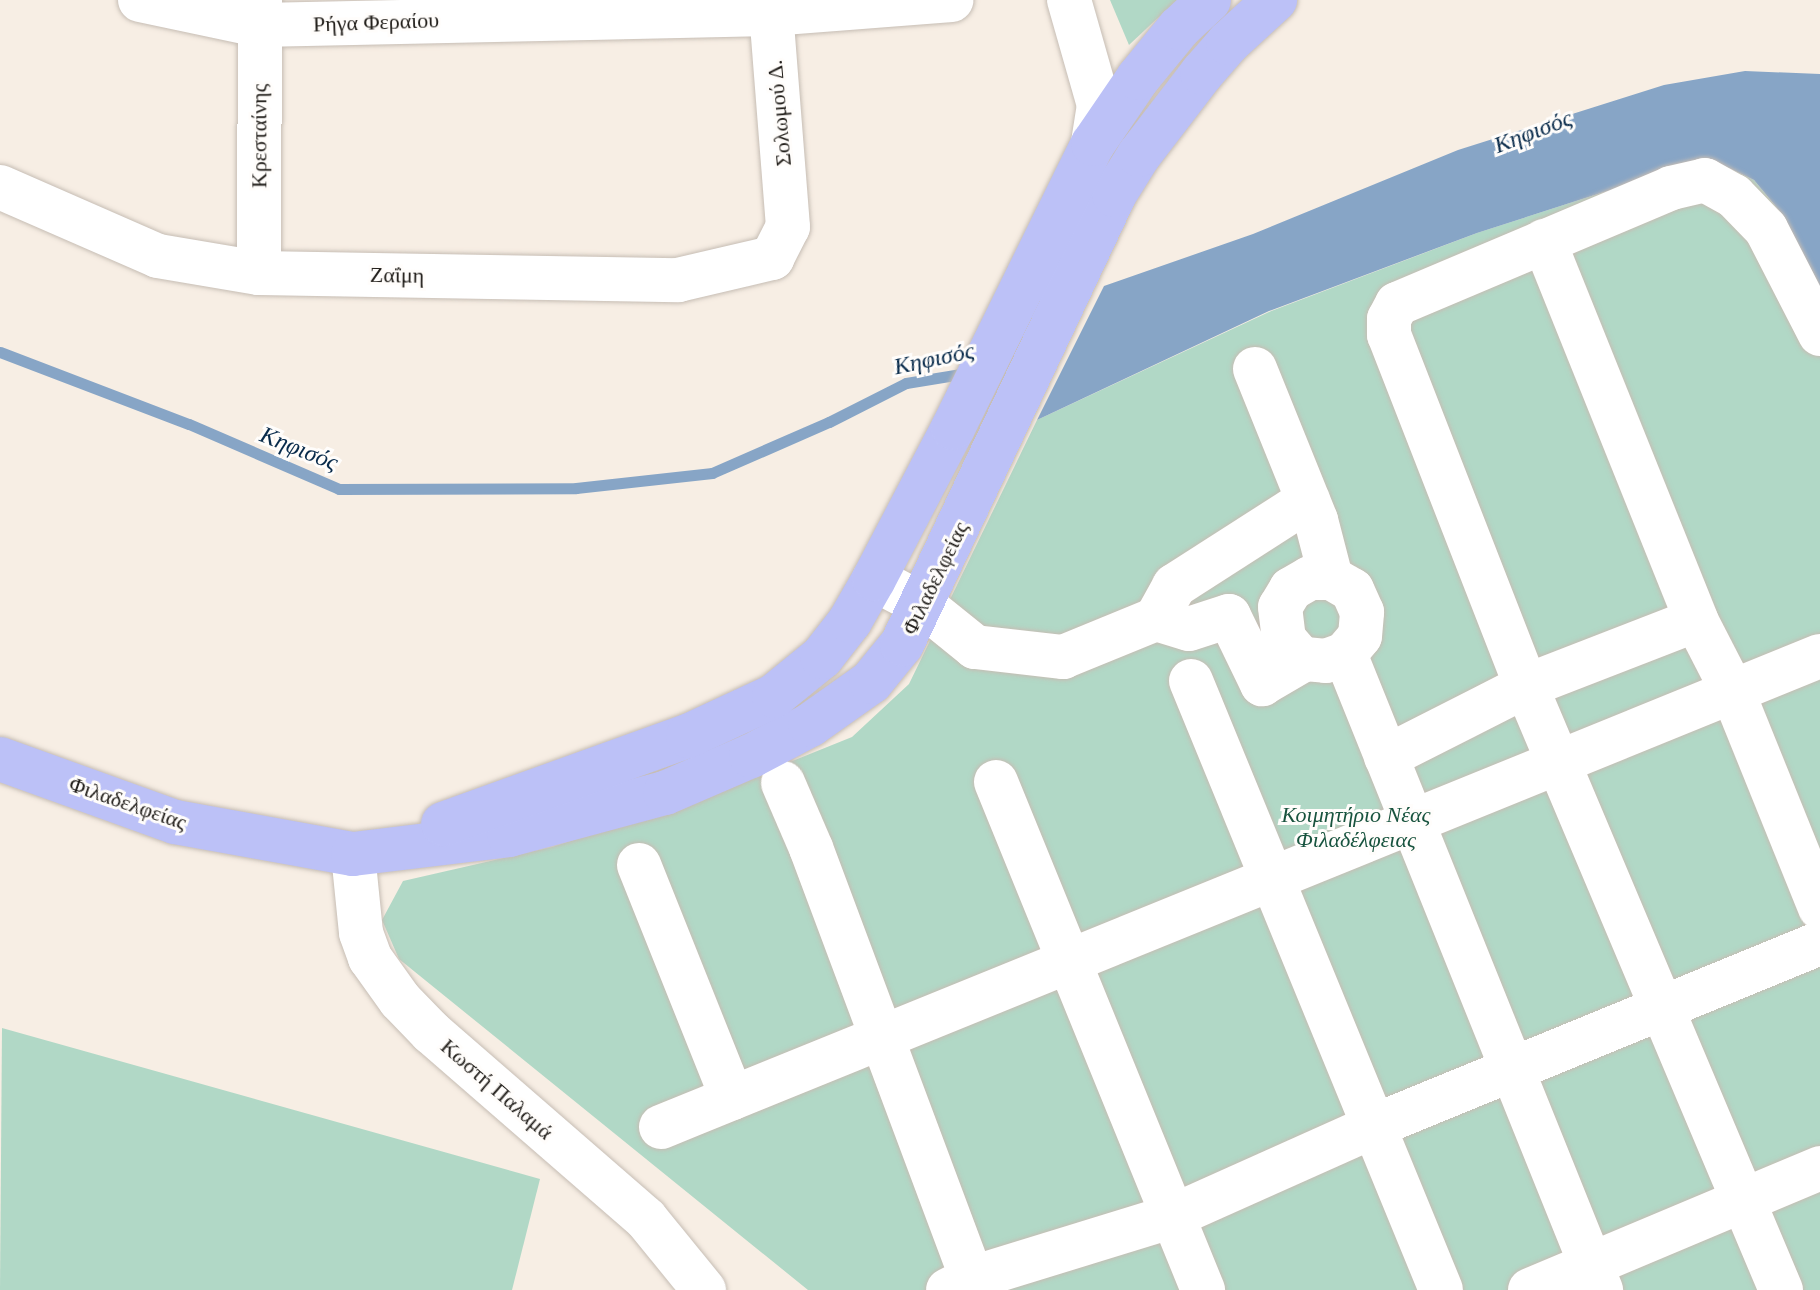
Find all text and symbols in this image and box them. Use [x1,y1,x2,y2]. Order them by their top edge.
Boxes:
street label: Ρήγα Φεραίου [313,7,439,37]
street label: Σολωμού Δ. [761,58,797,168]
street label: Κρεσταίνης [246,84,272,188]
water label: Κηφισός [1490,104,1576,160]
street label: Ζαΐμη [370,261,424,289]
water label: Κηφισός [891,336,977,382]
water label: Κηφισός [256,420,342,478]
street label: Φιλαδελφείας [896,517,974,639]
street label: Φιλαδελφείας [66,771,190,835]
park label: Κοιμητήριο Νέας Φιλαδέλφειας [1282,801,1430,852]
street label: Κωστή Παλαμά [435,1033,559,1145]

